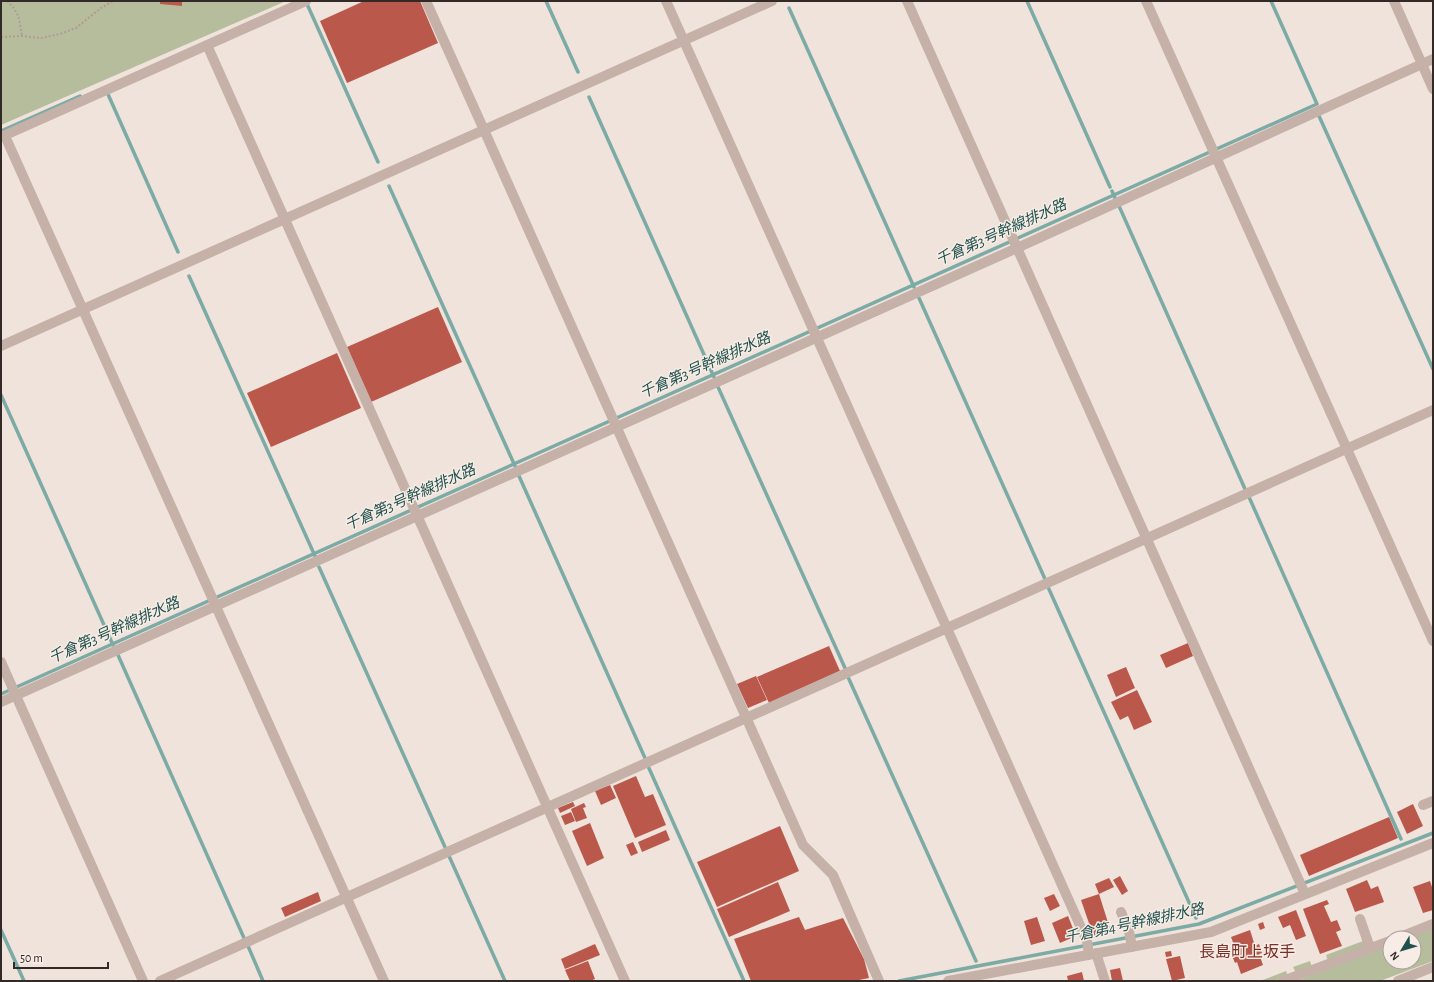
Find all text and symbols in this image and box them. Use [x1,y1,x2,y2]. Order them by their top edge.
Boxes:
water label: 千倉第3号幹線排水路 [933,195,1071,268]
water label: 千倉第3号幹線排水路 [637,328,775,401]
water label: 千倉第3号幹線排水路 [342,460,480,533]
water label: 千倉第3号幹線排水路 [46,593,184,666]
water label: 千倉第4号幹線排水路 [1063,900,1207,946]
north arrow [1382,930,1422,970]
district label: 長島町上坂手 [1199,943,1295,960]
scale bar [14,944,108,970]
text: N [1388,949,1401,962]
text: 50 m [20,952,43,964]

